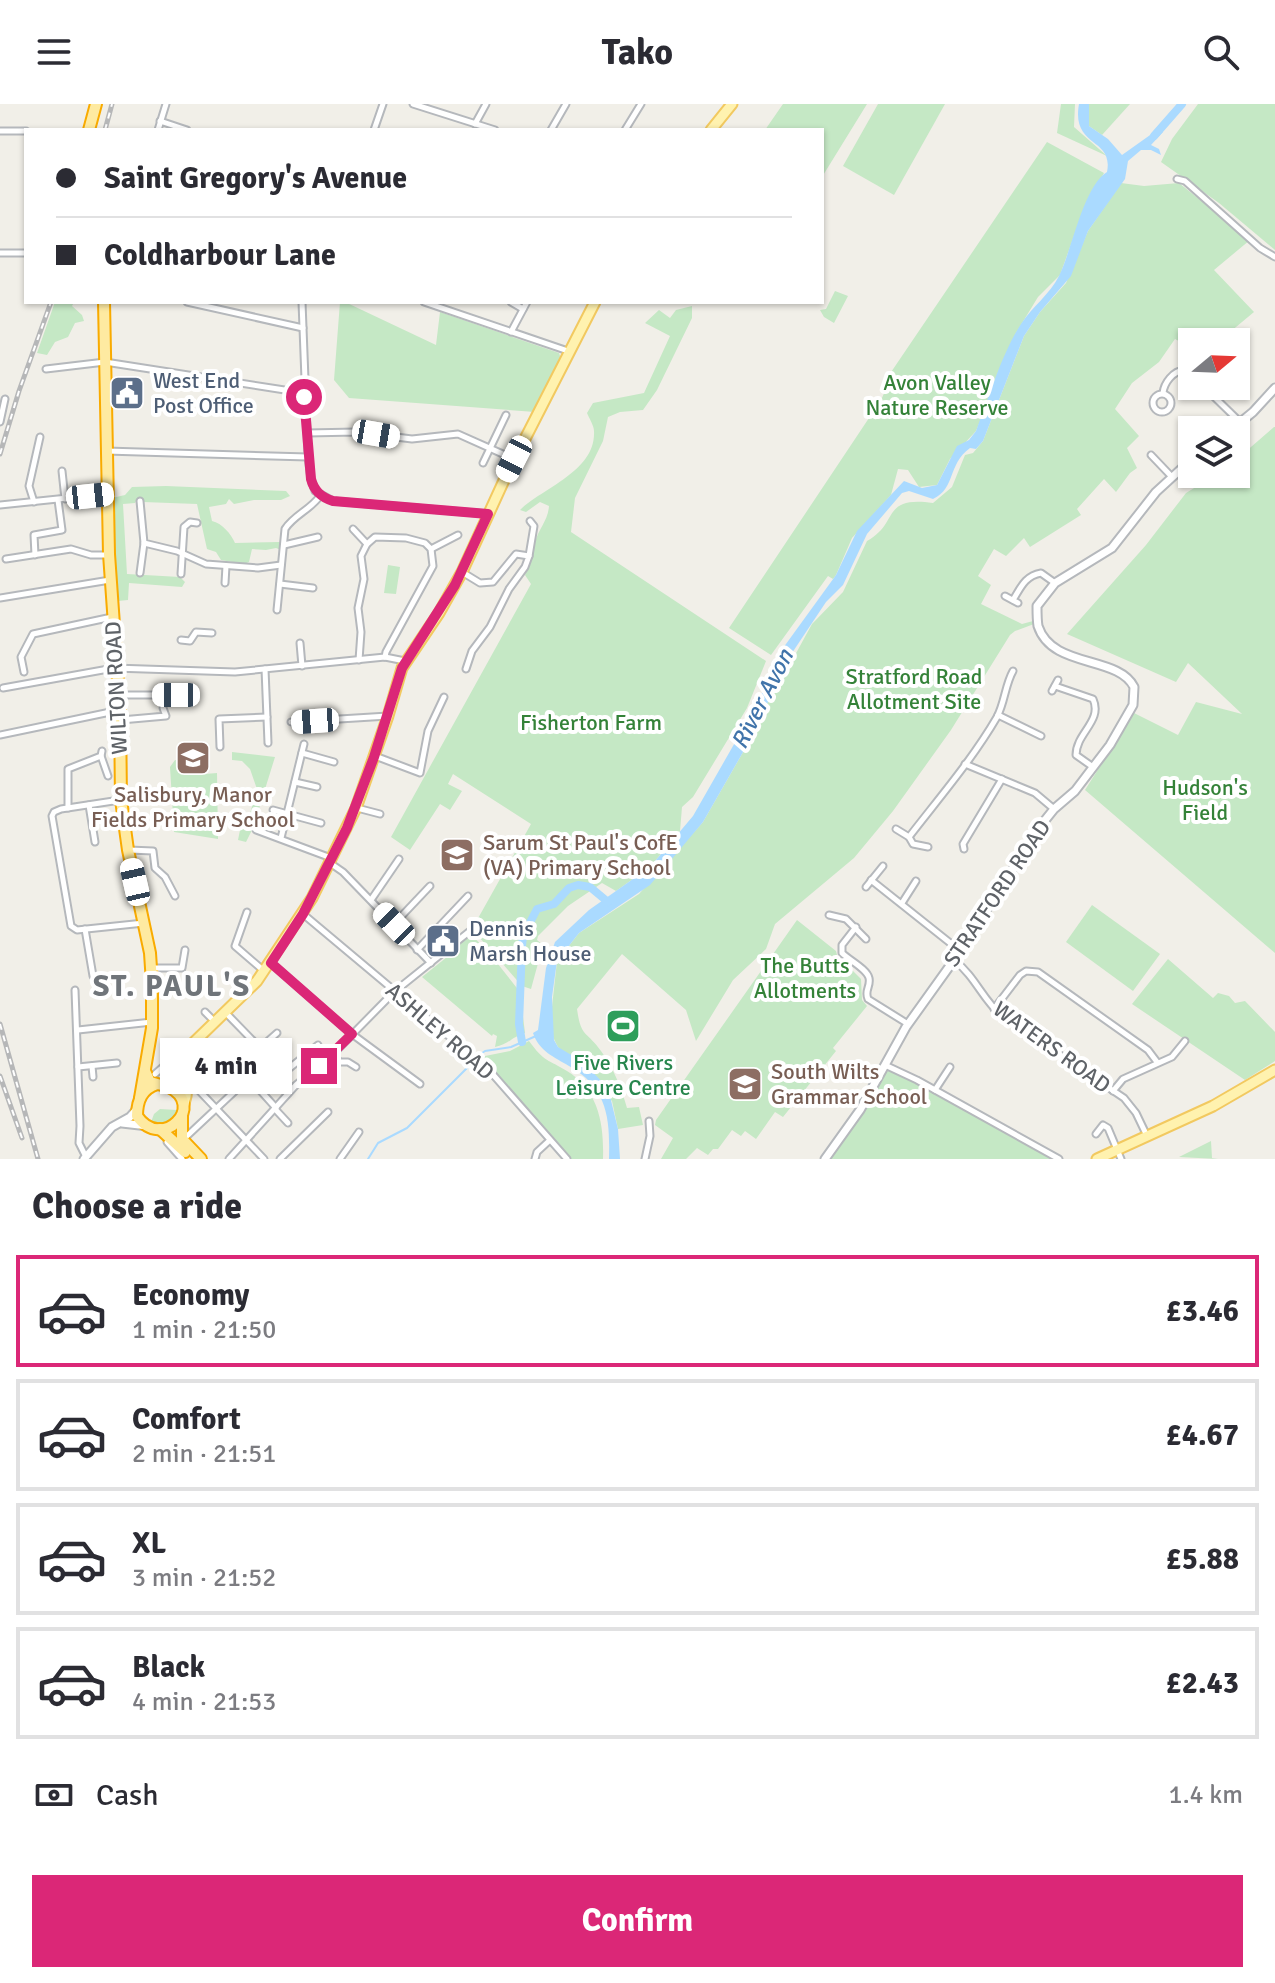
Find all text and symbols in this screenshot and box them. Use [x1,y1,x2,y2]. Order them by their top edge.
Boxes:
icon: menu [32,30,76,74]
text: Tako [602,30,673,75]
icon: search [1199,30,1243,74]
text: Saint Gregory's Avenue [104,160,407,197]
text: Coldharbour Lane [104,237,336,274]
north arrow [1178,328,1250,400]
map controls [1178,328,1250,488]
place label: West End Post Office [153,367,254,419]
park label: Avon Valley Nature Reserve [865,369,1009,421]
public building icon: West End Post Office [108,374,146,412]
route start [286,379,322,415]
button: layers [1178,416,1250,488]
car [350,418,402,450]
car [492,432,536,486]
car [65,482,115,510]
street label: WILTON ROAD [99,621,133,755]
water label: River Avon [724,643,800,754]
park label: Stratford Road Allotment Site [846,663,982,715]
car [152,683,200,707]
car [290,707,340,735]
park label: Fisherton Farm [520,709,662,736]
school or university icon: Salisbury, Manor Fields Primary School [174,739,212,777]
park label: Hudson's Field [1162,774,1248,826]
place label: Salisbury, Manor Fields Primary School [91,781,295,833]
street label: STRATFORD ROAD [938,814,1056,972]
place label: Sarum St Paul's CofE (VA) Primary School [483,829,678,881]
school or university icon: Sarum St Paul's CofE (VA) Primary School [438,836,476,874]
car [118,856,152,908]
car [369,898,419,950]
place label: Dennis Marsh House [469,915,591,967]
public building icon: Dennis Marsh House [424,922,462,960]
park label: The Butts Allotments [754,952,856,1004]
district label: ST. PAUL'S [93,968,251,1005]
street label: ASHLEY ROAD [380,977,500,1085]
street label: WATERS ROAD [988,995,1116,1099]
sports icon: Five Rivers Leisure Centre [604,1007,642,1045]
callout: 4 min [159,1038,291,1094]
route end [301,1048,337,1084]
place label: Five Rivers Leisure Centre [555,1049,691,1101]
text: 4 min [195,1050,257,1082]
place label: South Wilts Grammar School [771,1058,927,1110]
school or university icon: South Wilts Grammar School [726,1065,764,1103]
text: Choose a ride [32,1184,242,1229]
icon: car [36,1275,108,1347]
text: Economy [132,1277,249,1314]
text: £3.46 [1166,1293,1239,1330]
text: 1 min · 21:50 [132,1314,276,1346]
icon: car [36,1399,108,1471]
text: Comfort [132,1401,241,1438]
text: £4.67 [1166,1417,1239,1454]
text: 2 min · 21:51 [132,1438,276,1470]
icon: car [36,1523,108,1595]
text: XL [132,1525,166,1562]
text: £5.88 [1166,1541,1239,1578]
text: 3 min · 21:52 [132,1562,276,1594]
icon: car [36,1647,108,1719]
text: Black [132,1649,205,1686]
text: £2.43 [1166,1665,1239,1702]
text: 4 min · 21:53 [132,1686,276,1718]
icon: cash [32,1773,76,1817]
text: Cash [96,1777,159,1814]
text: 1.4 km [1169,1779,1243,1811]
button: Confirm [32,1875,1243,1967]

